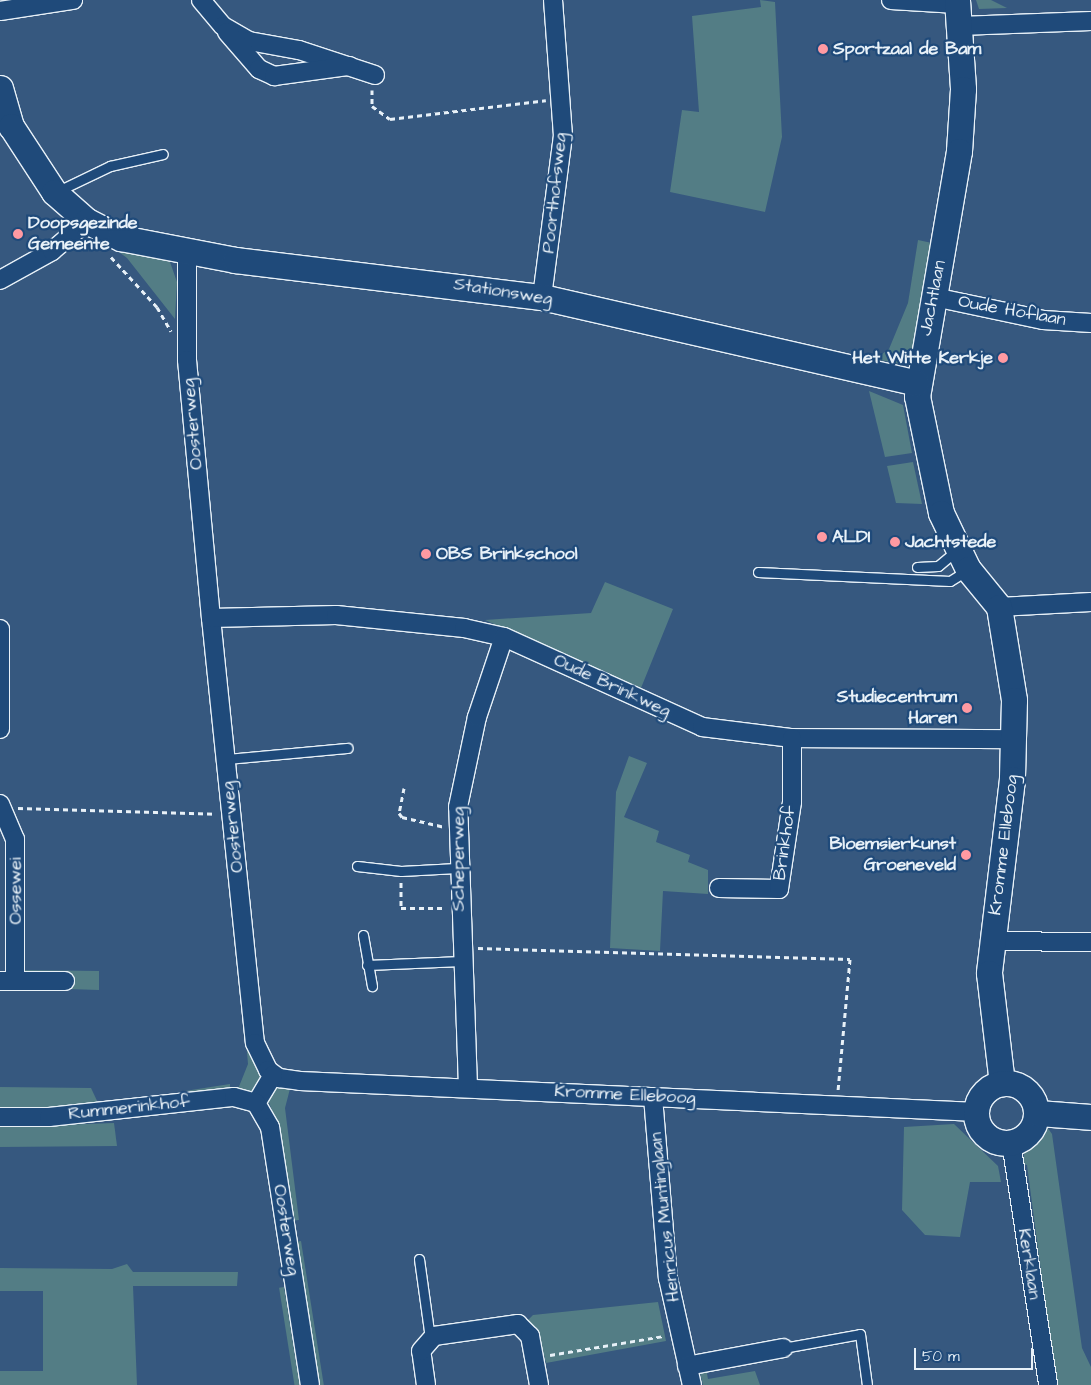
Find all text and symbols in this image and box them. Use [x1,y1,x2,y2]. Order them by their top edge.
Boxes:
place label: Sportzaal de Bam [833,38,981,60]
marker: Sportzaal de Bam [817,43,829,55]
street label: Poorthofsweg [538,132,572,254]
place label: Doopsgezinde Gemeente [28,213,138,255]
marker: Doopsgezinde Gemeente [12,228,24,240]
street label: Jachtlaan [915,258,951,338]
street label: Stationsweg [452,274,554,310]
street label: Oude Hoflaan [956,291,1068,331]
place label: Het Witte Kerkje [852,347,993,369]
marker: Het Witte Kerkje [997,352,1009,364]
street label: Oosterweg [178,377,208,471]
place label: ALDI [832,526,870,548]
marker: ALDI [816,531,828,543]
place label: Jachtstede [905,531,996,553]
marker: Jachtstede [889,536,901,548]
place label: OBS Brinkschool [436,543,578,565]
marker: OBS Brinkschool [420,548,432,560]
street label: Oude Brinkweg [550,649,674,723]
place label: Studiecentrum Haren [837,687,957,730]
marker: Studiecentrum Haren [961,702,973,714]
street label: Kromme Elleboog [985,773,1023,917]
street label: Oosterweg [217,780,249,874]
street label: Brinkhof [769,804,801,882]
street label: Scheperweg [448,807,470,911]
place label: Bloemsierkunst Groeneveld [830,834,956,876]
marker: Bloemsierkunst Groeneveld [960,849,972,861]
street label: Ossewei [5,858,27,924]
street label: Kromme Elleboog [554,1081,696,1109]
street label: Rummerinkhof [67,1091,191,1125]
street label: Henricus Muntinglaan [645,1131,685,1303]
street label: Oosterweg [268,1183,304,1277]
street label: Kerklaan [1013,1227,1045,1301]
scale bar [916,1338,1035,1370]
text: 50 m [922,1346,960,1367]

